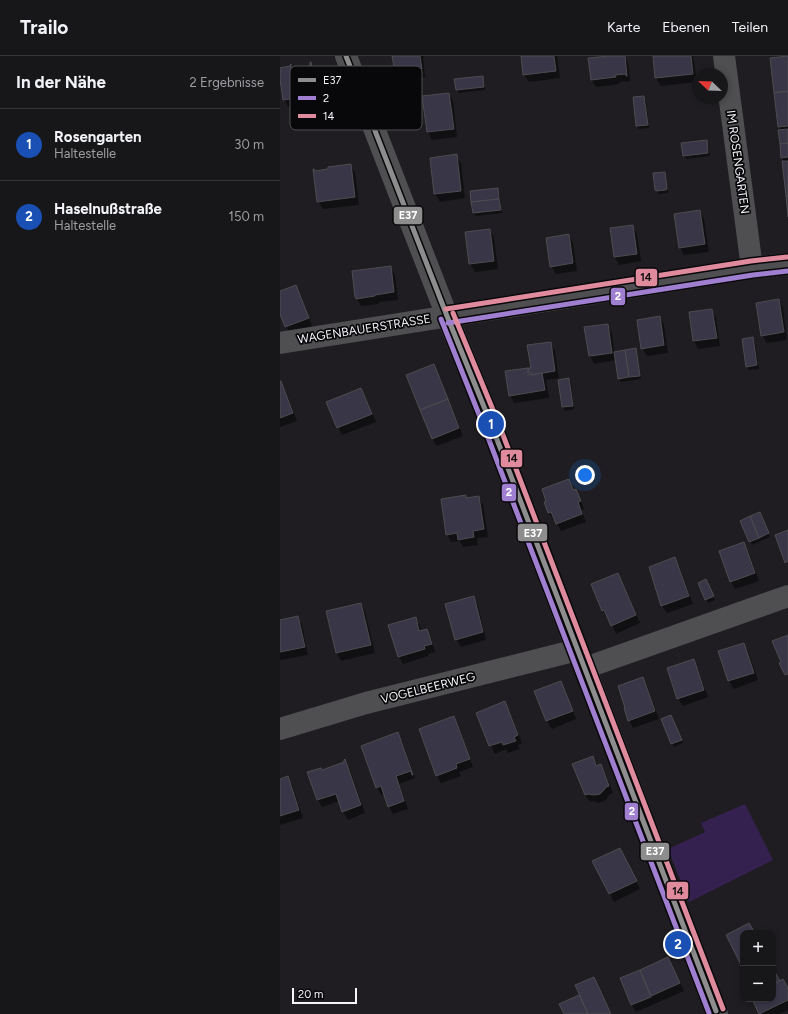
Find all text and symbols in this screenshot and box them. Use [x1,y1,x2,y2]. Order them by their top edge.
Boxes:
text: Trailo [20,16,68,39]
text: Karte [607,19,640,36]
text: Ebenen [662,19,710,36]
text: Teilen [732,19,768,36]
legend [290,66,422,130]
north arrow [692,68,728,104]
text: In der Nähe [16,72,106,92]
text: E37 [323,74,341,87]
text: 2 Ergebnisse [190,75,264,90]
text: 2 [323,92,329,105]
street label: IM ROSENGARTEN [724,109,752,215]
text: 14 [323,110,335,123]
text: Rosengarten [54,128,142,146]
text: 1 [26,137,32,152]
text: 30 m [234,137,264,152]
text: Haltestelle [54,146,116,161]
text: Haselnußstraße [54,200,162,218]
line badge: E37 [393,206,423,225]
text: 2 [25,209,33,224]
text: 150 m [229,209,264,224]
text: E37 [399,209,417,222]
text: Haltestelle [54,218,116,233]
line badge: 14 [635,268,658,287]
text: 14 [640,271,652,284]
line badge: 2 [610,287,626,306]
text: 2 [615,290,621,303]
street label: WAGENBAUERSTRASSE [296,312,432,346]
pin: 1 [478,409,504,439]
line badge: 14 [500,449,523,468]
text: 14 [506,452,518,465]
your location [575,465,595,485]
line badge: 2 [501,483,517,502]
text: 2 [506,486,512,499]
line badge: E37 [517,523,548,542]
text: E37 [524,527,542,540]
street label: VOGELBEERWEG [379,669,477,707]
line badge: 2 [624,802,639,821]
text: 2 [629,805,635,818]
line badge: E37 [640,842,670,861]
text: E37 [646,845,664,858]
line badge: 14 [666,881,689,900]
text: 14 [672,885,684,898]
pin: 2 [665,929,691,959]
map controls [740,930,776,1002]
button: + [740,930,776,966]
button: − [740,966,776,1002]
scale bar [292,986,357,1005]
text: 20 m [298,988,323,1001]

